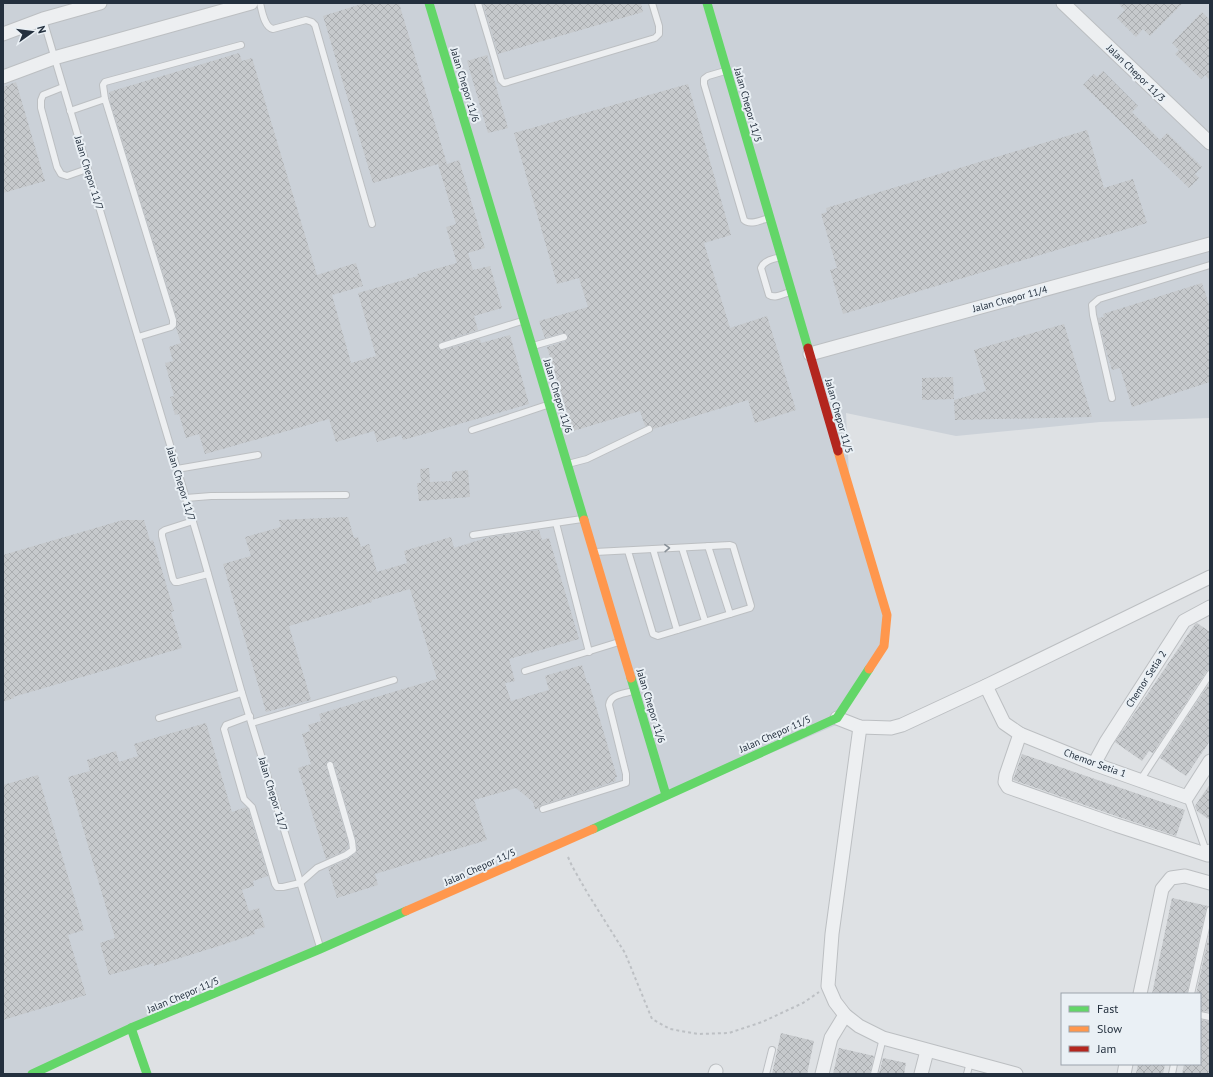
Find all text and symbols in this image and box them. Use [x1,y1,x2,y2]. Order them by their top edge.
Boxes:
north arrow [12,12,52,52]
text: N [34,24,49,35]
street label: Jalan Chepor 11/3 [1103,41,1168,104]
street label: Jalan Chepor 11/6 [447,45,482,124]
street label: Jalan Chepor 11/5 [731,65,765,144]
street label: Jalan Chepor 11/7 [71,133,106,212]
street label: Jalan Chepor 11/4 [970,283,1049,315]
street label: Jalan Chepor 11/6 [540,356,575,435]
street label: Jalan Chepor 11/5 [822,376,856,455]
street label: Jalan Chepor 11/7 [163,444,198,523]
one-way arrow [664,544,670,552]
street label: Chemor Setia 2 [1123,648,1169,710]
street label: Jalan Chepor 11/6 [633,666,668,745]
street label: Jalan Chepor 11/5 [736,712,813,756]
street label: Chemor Setia 1 [1062,746,1128,780]
street label: Jalan Chepor 11/7 [255,754,290,833]
street label: Jalan Chepor 11/5 [441,845,518,889]
street label: Jalan Chepor 11/5 [144,974,221,1016]
legend [1061,993,1201,1065]
text: Fast [1097,1001,1118,1016]
text: Slow [1097,1021,1122,1036]
text: Jam [1096,1041,1116,1056]

